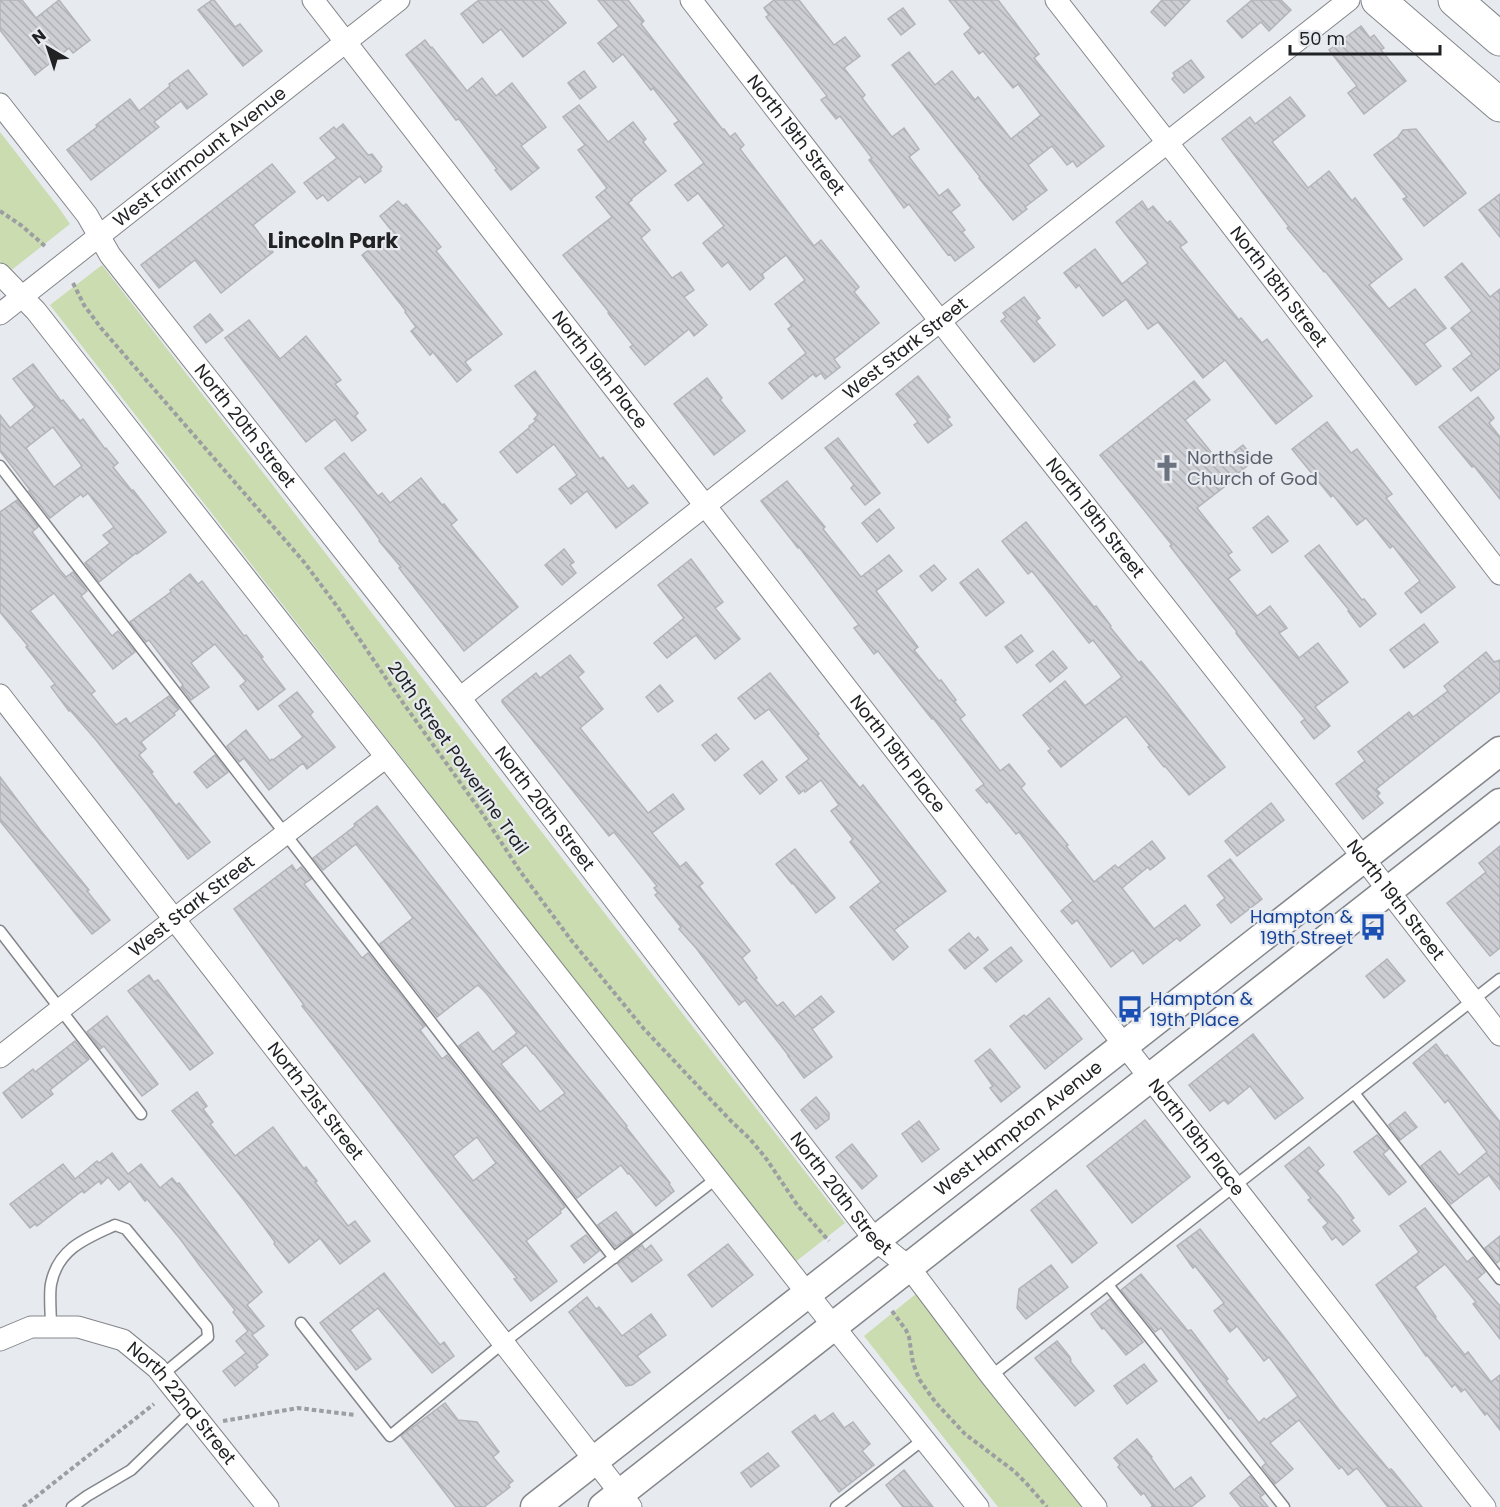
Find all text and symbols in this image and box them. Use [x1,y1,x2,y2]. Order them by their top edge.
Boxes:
north arrow [18,18,78,78]
scale bar [1290,18,1440,56]
text: N [27,24,51,49]
text: 50 m [1299,26,1345,51]
street label: North 19th Street [741,69,851,200]
street label: West Fairmount Avenue [107,80,291,233]
street label: North 18th Street [1224,221,1334,352]
district label: Lincoln Park [268,226,398,255]
street label: West Stark Street [837,291,973,405]
street label: North 19th Place [547,305,654,434]
street label: North 20th Street [189,359,302,493]
place label: Northside Church of God [1187,445,1318,491]
street label: North 19th Street [1040,452,1151,583]
church icon: Northside Church of God [1152,453,1182,483]
street label: 20th Street Powerline Trail [382,656,535,859]
street label: North 19th Place [844,689,952,818]
street label: North 20th Street [489,741,601,876]
street label: North 19th Street [1341,834,1451,965]
street label: West Stark Street [124,849,259,962]
place label: Hampton & 19th Street [1250,904,1354,950]
bus stop icon: Hampton & 19th Street [1358,912,1388,942]
place label: Hampton & 19th Place [1150,986,1254,1032]
bus stop icon: Hampton & 19th Place [1115,994,1145,1024]
street label: North 21st Street [262,1036,370,1165]
street label: West Hampton Avenue [929,1054,1107,1202]
street label: North 19th Place [1143,1073,1251,1201]
street label: North 20th Street [785,1127,897,1261]
street label: North 22nd Street [122,1335,242,1470]

